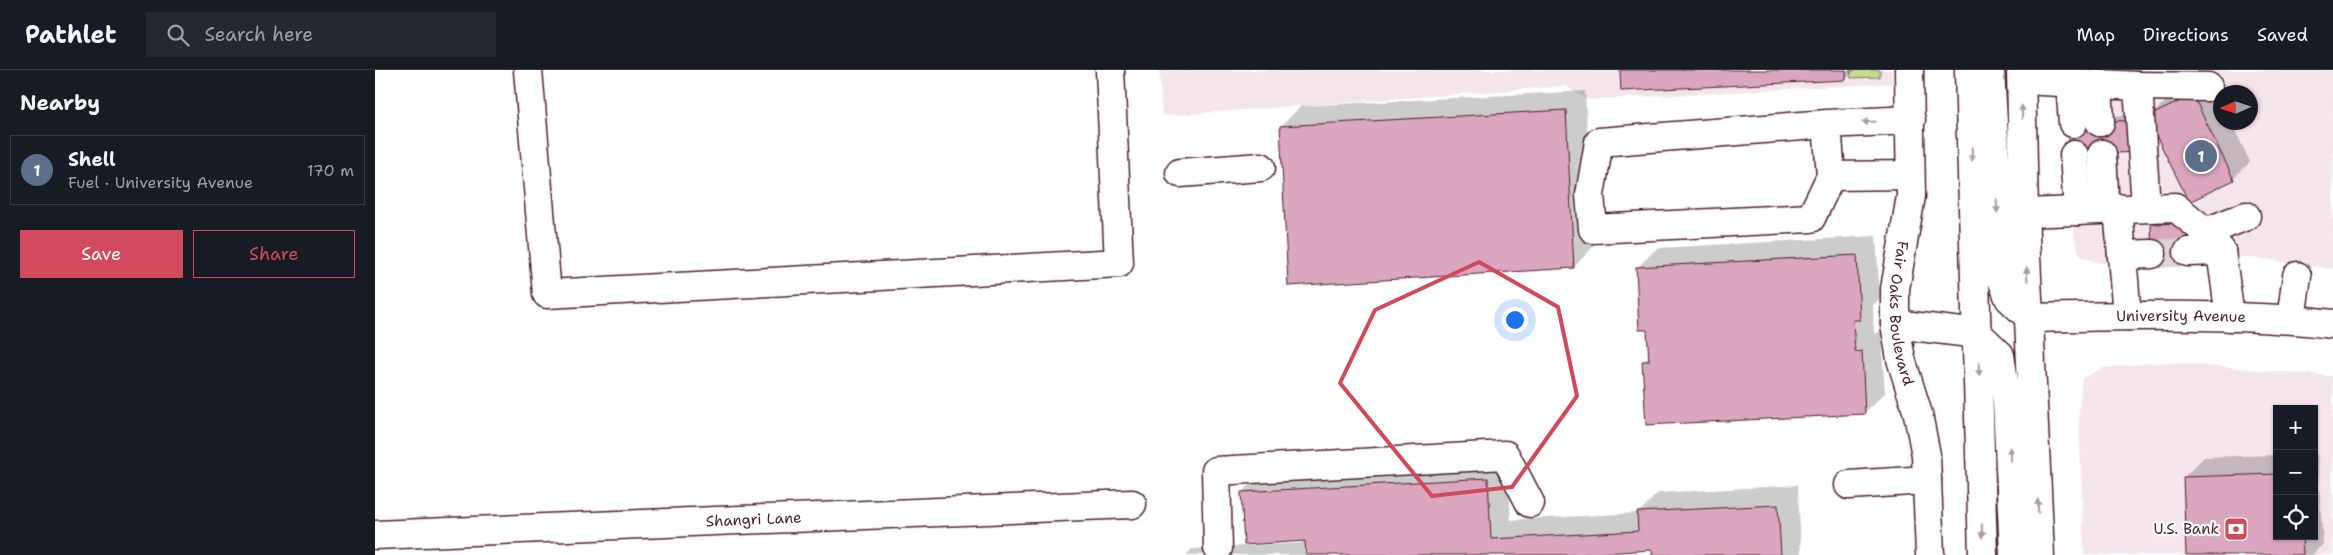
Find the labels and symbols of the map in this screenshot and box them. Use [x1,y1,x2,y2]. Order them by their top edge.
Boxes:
north arrow [2213,85,2258,130]
one-way arrow [2018,103,2026,119]
one-way arrow [1860,119,1876,127]
pin: 1 [2185,137,2217,175]
one-way arrow [1968,146,1976,162]
one-way arrow [1994,198,2002,214]
street label: Fair Oaks Boulevard [1885,239,1919,388]
one-way arrow [2023,266,2031,282]
street label: University Avenue [2116,306,2246,327]
your location [1502,307,1528,333]
one-way arrow [1975,361,1983,377]
one-way arrow [2005,446,2013,462]
one-way arrow [2033,498,2041,514]
street label: Shangri Lane [705,508,802,531]
bank icon: U.S. Bank [2223,516,2249,542]
place label: U.S. Bank [2154,519,2219,539]
one-way arrow [1978,523,1986,539]

